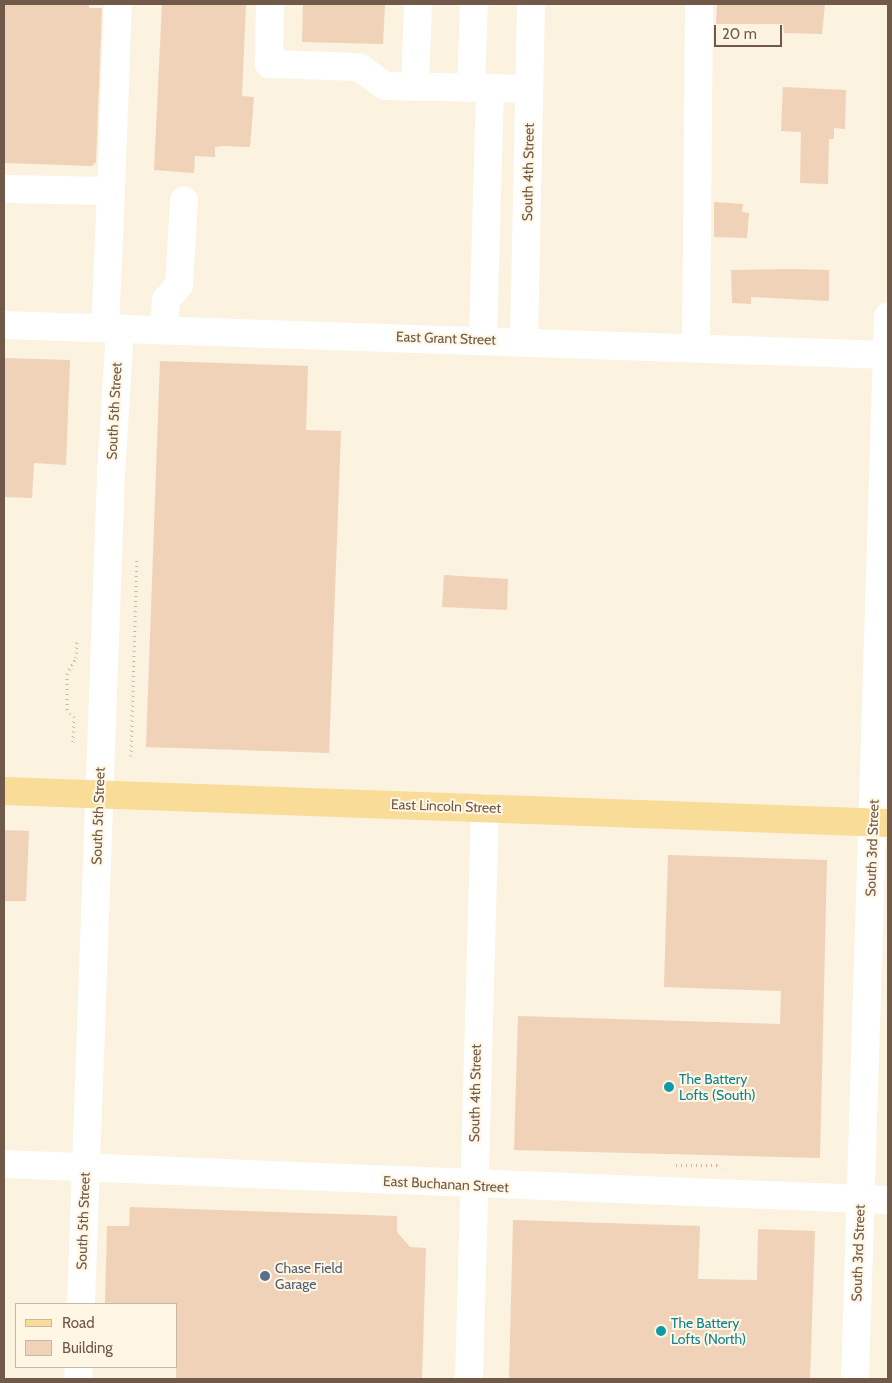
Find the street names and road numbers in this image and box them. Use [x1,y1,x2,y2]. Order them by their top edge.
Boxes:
street label: South 4th Street [519,123,537,221]
street label: East Grant Street [396,328,496,348]
street label: South 5th Street [103,362,125,460]
street label: South 5th Street [88,767,108,865]
street label: East Lincoln Street [391,796,501,816]
street label: South 3rd Street [862,799,882,897]
street label: South 4th Street [466,1044,484,1142]
street label: South 5th Street [73,1172,93,1270]
street label: East Buchanan Street [383,1172,509,1196]
street label: South 3rd Street [848,1204,868,1302]

